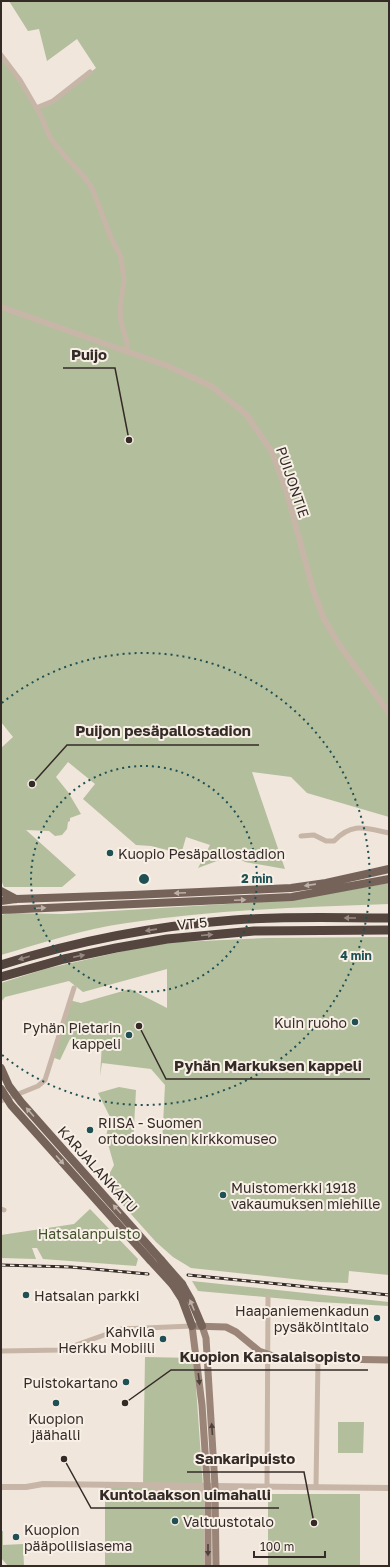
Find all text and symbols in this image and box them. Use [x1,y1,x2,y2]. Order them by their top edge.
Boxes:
callout: Puijo [63,341,115,368]
text: Puijo [71,345,107,363]
street label: PUIJONTIE [273,444,313,520]
callout: Puijon pesäpallostadion [67,718,259,745]
text: Puijon pesäpallostadion [75,721,251,739]
place label: Kuopio Pesäpallostadion [118,845,285,862]
marker: Kuopio Pesäpallostadion [105,848,115,858]
text: 2 min [241,871,273,886]
centre of rings [137,872,151,886]
one-way arrow [304,882,316,888]
one-way arrow [173,890,186,896]
one-way arrow [234,896,246,903]
one-way arrow [34,905,46,912]
street label: VT 5 [176,913,208,933]
one-way arrow [343,915,356,921]
one-way arrow [145,927,157,933]
one-way arrow [201,932,213,939]
text: 4 min [340,948,372,963]
one-way arrow [73,952,85,958]
one-way arrow [18,955,30,961]
place label: Kuin ruoho [274,1014,347,1031]
marker: Kuin ruoho [350,1017,360,1027]
place label: Pyhän Pietarin kappeli [23,1019,121,1052]
marker: Pyhän Pietarin kappeli [124,1030,134,1040]
callout: Pyhän Markuksen kappeli [166,1052,370,1079]
text: Pyhän Markuksen kappeli [174,1056,362,1074]
one-way arrow [26,1107,35,1117]
place label: RIISA - Suomen ortodoksinen kirkkomuseo [98,1114,277,1147]
street label: KARJALANKATU [55,1122,141,1216]
marker: RIISA - Suomen ortodoksinen kirkkomuseo [85,1125,95,1135]
one-way arrow [55,1155,64,1164]
place label: Muistomerkki 1918 vakaumuksen miehille [231,1179,380,1212]
marker: Muistomerkki 1918 vakaumuksen miehille [218,1190,228,1200]
one-way arrow [112,1204,121,1215]
park label: Hatsalanpuisto [38,1225,140,1242]
place label: Hatsalan parkki [34,1287,139,1304]
marker: Hatsalan parkki [21,1290,31,1300]
one-way arrow [189,1298,195,1310]
place label: Haapaniemenkadun pysäköintitalo [235,1302,369,1335]
marker: Haapaniemenkadun pysäköintitalo [372,1313,382,1323]
place label: Kahvila Herkku Mobiili [58,1323,155,1356]
marker: Kahvila Herkku Mobiili [158,1334,168,1344]
callout: Kuopion Kansalaisopisto [171,1343,368,1370]
text: Kuopion Kansalaisopisto [179,1347,361,1365]
one-way arrow [195,1373,202,1385]
place label: Puistokartano [23,1374,118,1391]
marker: Puistokartano [121,1377,131,1387]
marker: Kuopion jäähalli [51,1398,61,1408]
place label: Kuopion jäähalli [28,1410,84,1443]
one-way arrow [208,1423,215,1435]
callout: Sankaripuisto [187,1445,304,1472]
text: Sankaripuisto [195,1449,295,1467]
callout: Kuntolaakson uimahalli [91,1481,279,1508]
text: Kuntolaakson uimahalli [99,1485,271,1503]
place label: Valtuustotalo [183,1513,274,1530]
marker: Valtuustotalo [170,1516,180,1526]
place label: Kuopion pääpoliisiasema [24,1521,132,1554]
marker: Kuopion pääpoliisiasema [11,1532,21,1542]
scale bar [254,1533,325,1559]
text: 100 m [260,1539,294,1554]
one-way arrow [205,1544,211,1557]

